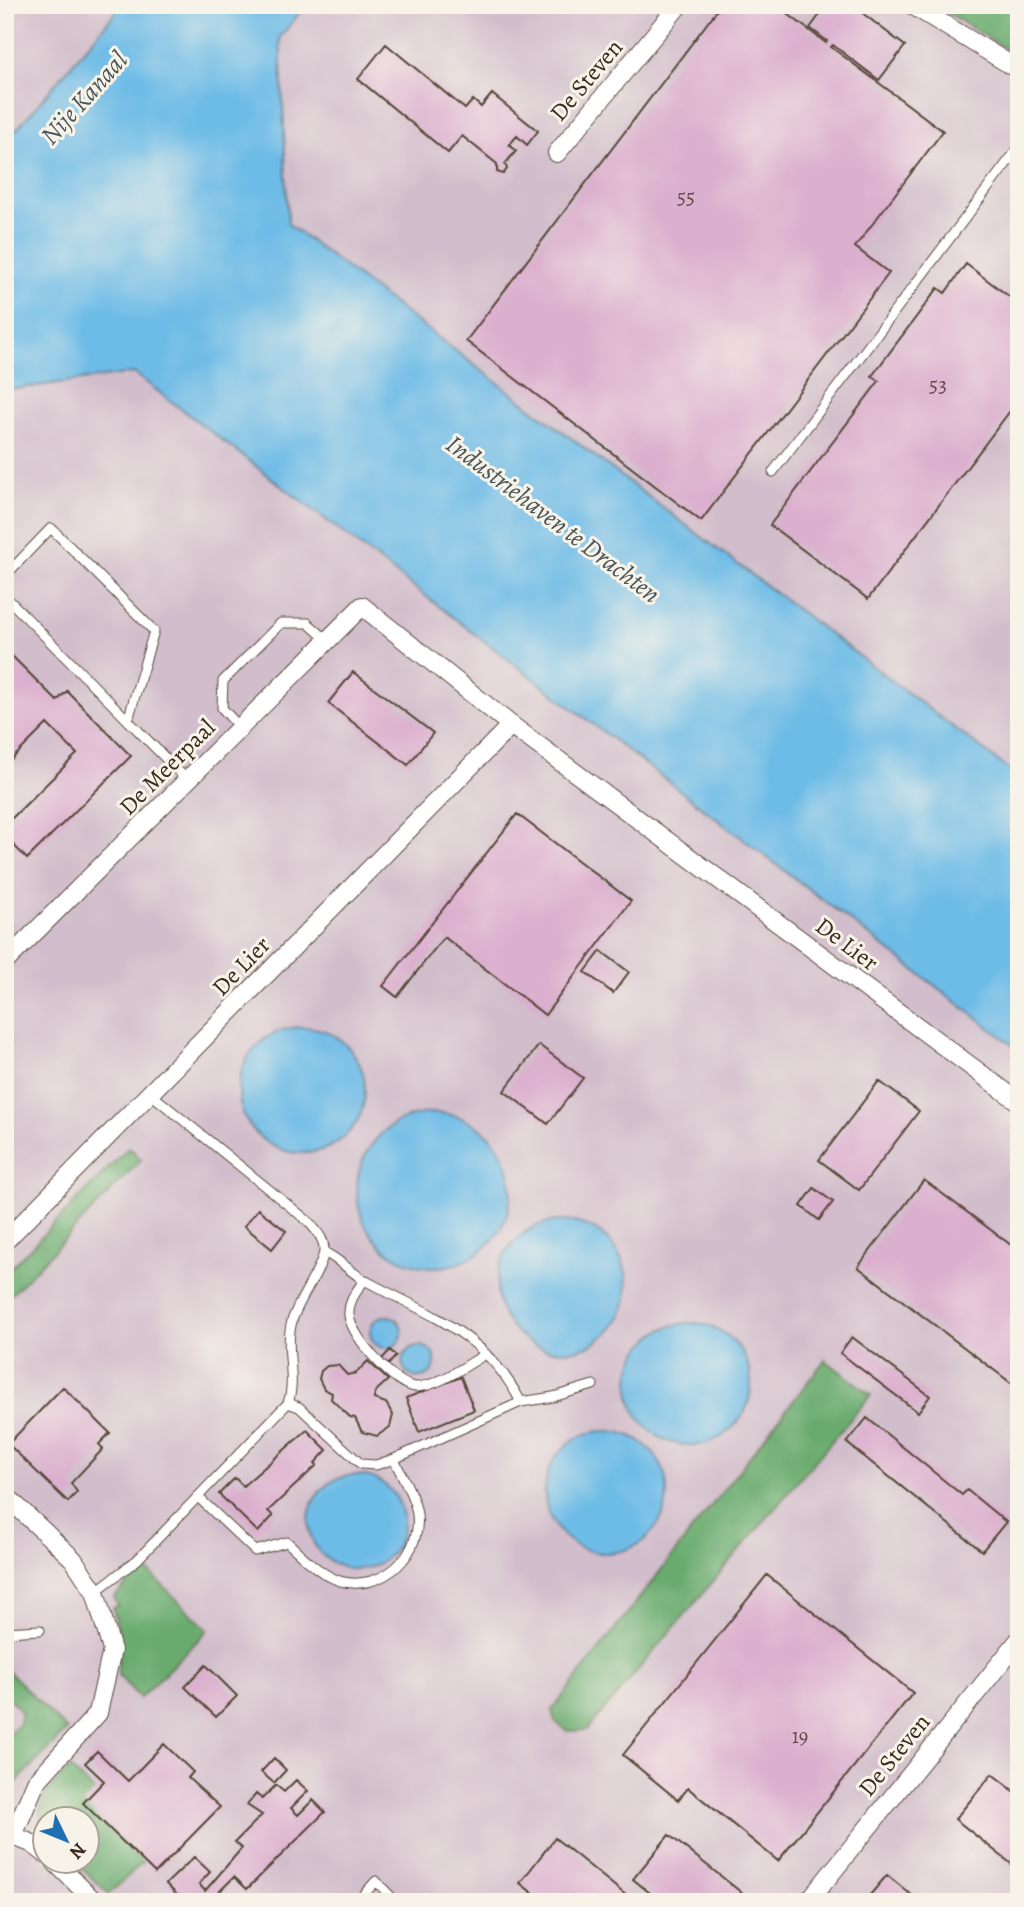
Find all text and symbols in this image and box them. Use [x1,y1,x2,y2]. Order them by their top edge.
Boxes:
street label: De Steven [542,32,630,128]
water label: Nije Kanaal [33,43,136,152]
house number: 55 [677,183,695,211]
house number: 53 [929,371,947,399]
water label: Industriehaven te Drachten [439,427,667,611]
street label: De Meerpaal [112,712,222,822]
street label: De Lier [809,910,885,978]
street label: De Lier [205,929,277,1003]
street label: De Steven [851,1707,937,1803]
house number: 19 [792,1722,808,1750]
north arrow [32,1806,102,1876]
text: N [63,1837,92,1865]

